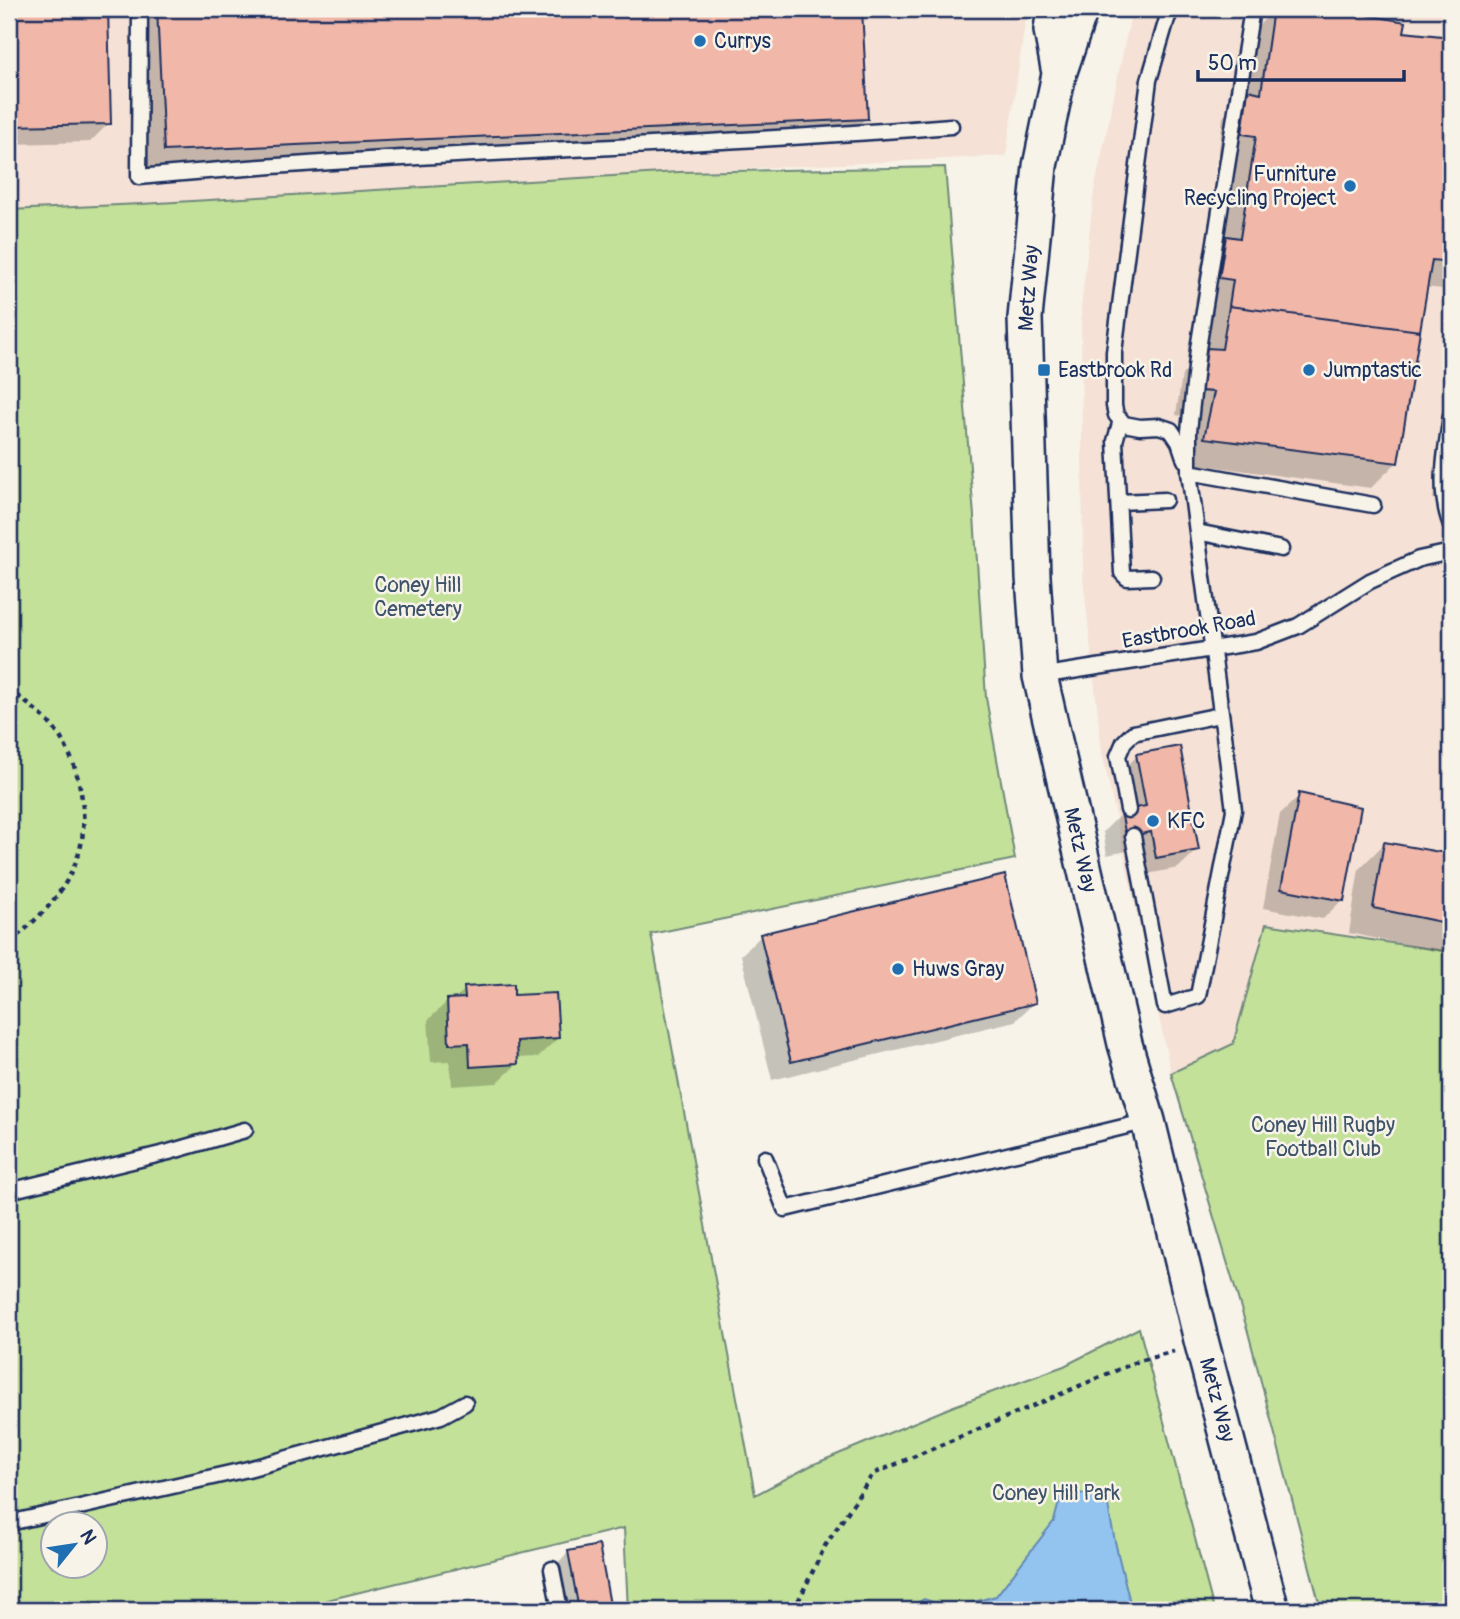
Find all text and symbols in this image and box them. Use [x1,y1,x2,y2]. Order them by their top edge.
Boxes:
place label: Currys [714,28,771,55]
marker: Currys [692,33,708,49]
scale bar [1198,38,1404,82]
text: 50 m [1208,50,1257,77]
place label: Furniture Recycling Project [1184,161,1337,212]
marker: Furniture Recycling Project [1342,178,1358,194]
street label: Metz Way [1013,244,1045,332]
place label: Eastbrook Rd [1058,357,1172,384]
place label: Jumptastic [1323,357,1422,384]
marker: Eastbrook Rd [1036,362,1052,378]
marker: Jumptastic [1301,362,1317,378]
park label: Coney Hill Cemetery [374,572,462,623]
street label: Eastbrook Road [1120,605,1258,655]
street label: Metz Way [1057,805,1103,895]
place label: KFC [1167,808,1205,835]
marker: KFC [1145,813,1161,829]
place label: Huws Gray [912,956,1004,983]
marker: Huws Gray [890,961,906,977]
park label: Coney Hill Rugby Football Club [1251,1112,1395,1163]
street label: Metz Way [1193,1355,1241,1445]
park label: Coney Hill Park [992,1480,1120,1507]
north arrow [38,1510,108,1580]
text: N [74,1525,102,1549]

